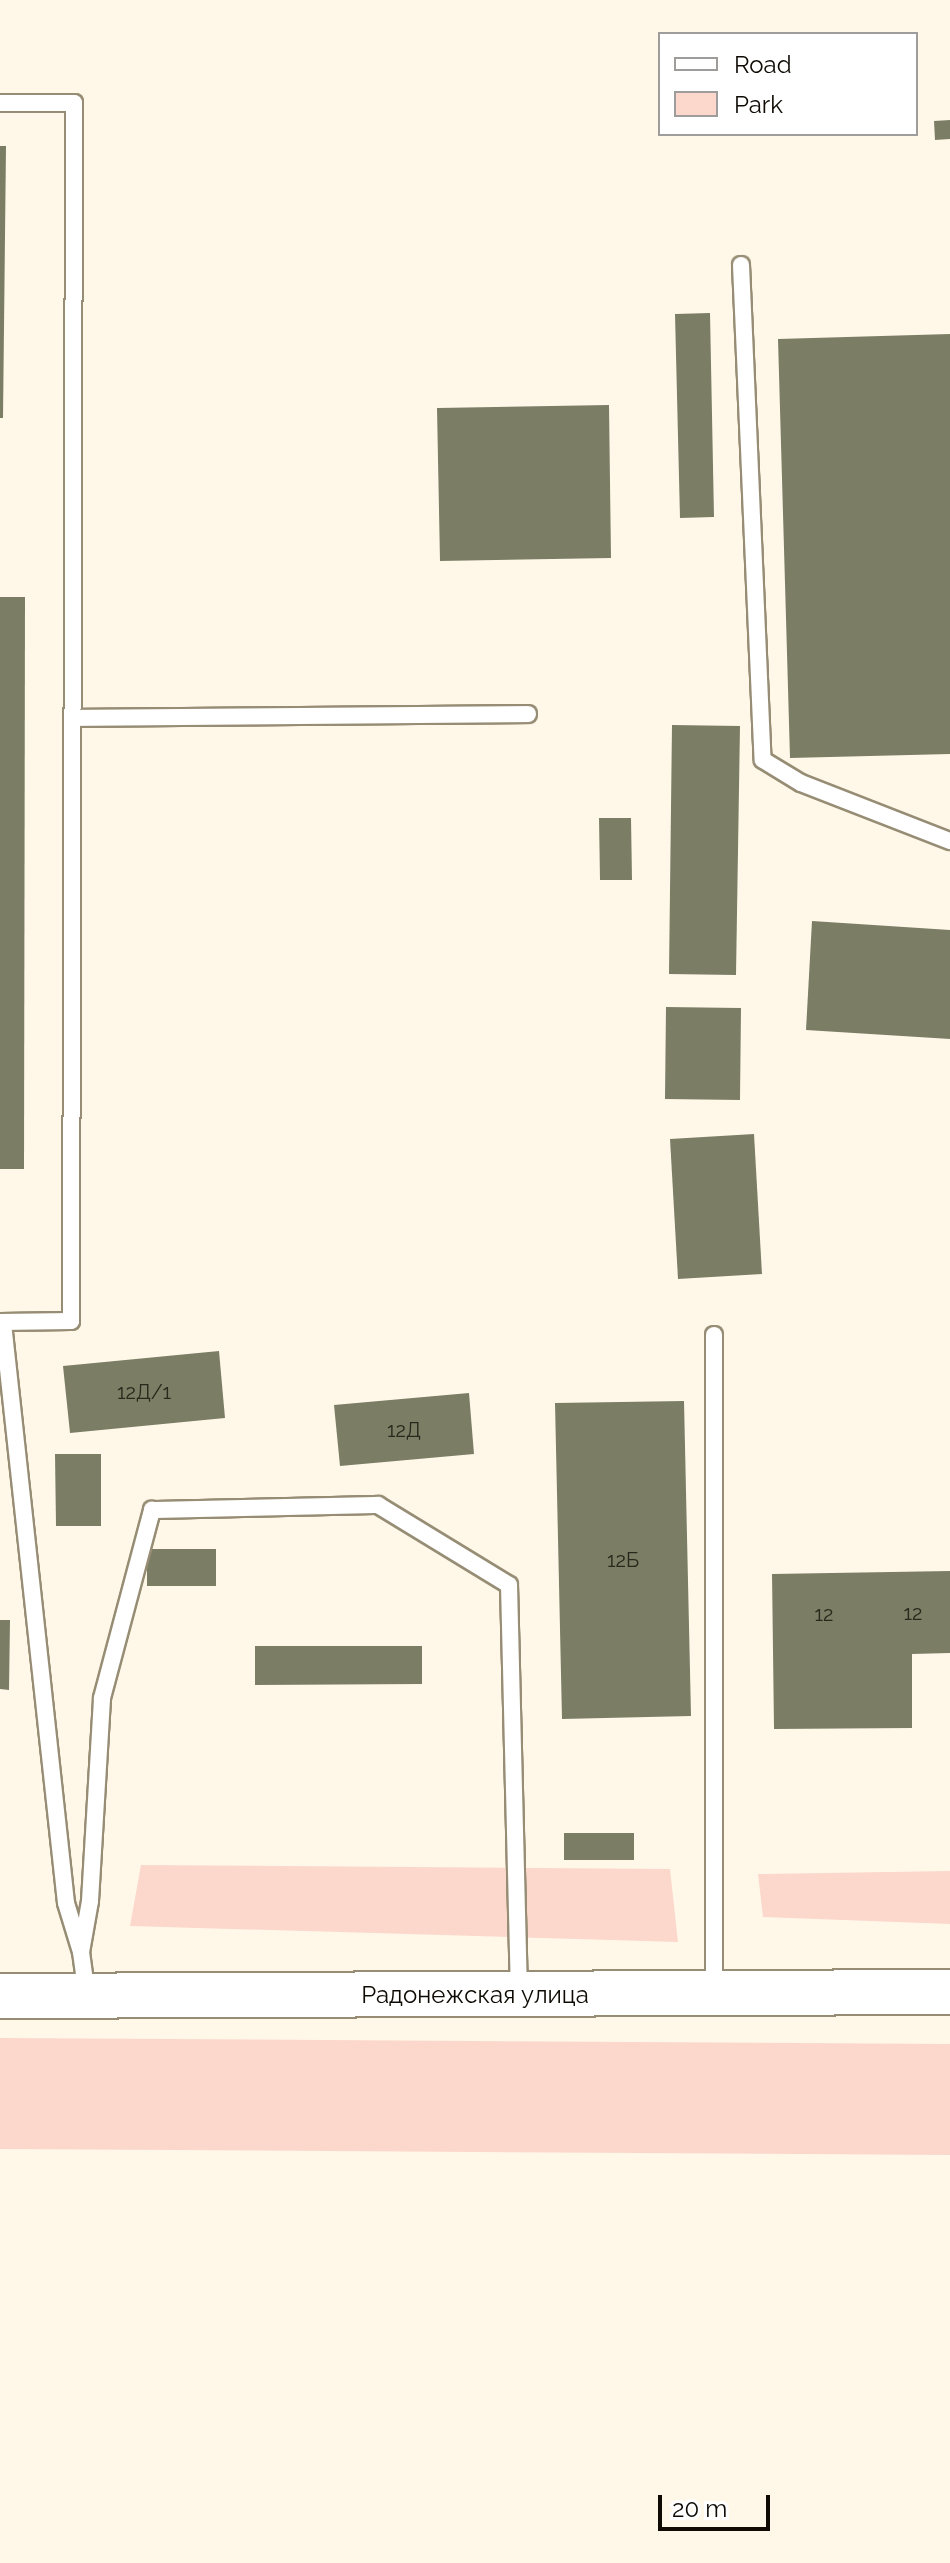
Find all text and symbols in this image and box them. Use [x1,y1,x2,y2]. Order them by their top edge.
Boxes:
legend [658,32,918,136]
text: Road [734,50,792,79]
text: Park [734,90,783,119]
house number: 12Д/1 [117,1380,171,1404]
house number: 12Д [387,1418,421,1442]
house number: 12Б [607,1548,639,1572]
house number: 12 [904,1601,922,1625]
house number: 12 [815,1602,833,1626]
street label: Радонежская улица [361,1981,589,2009]
scale bar [662,2479,774,2529]
text: 20 m [672,2494,727,2523]

